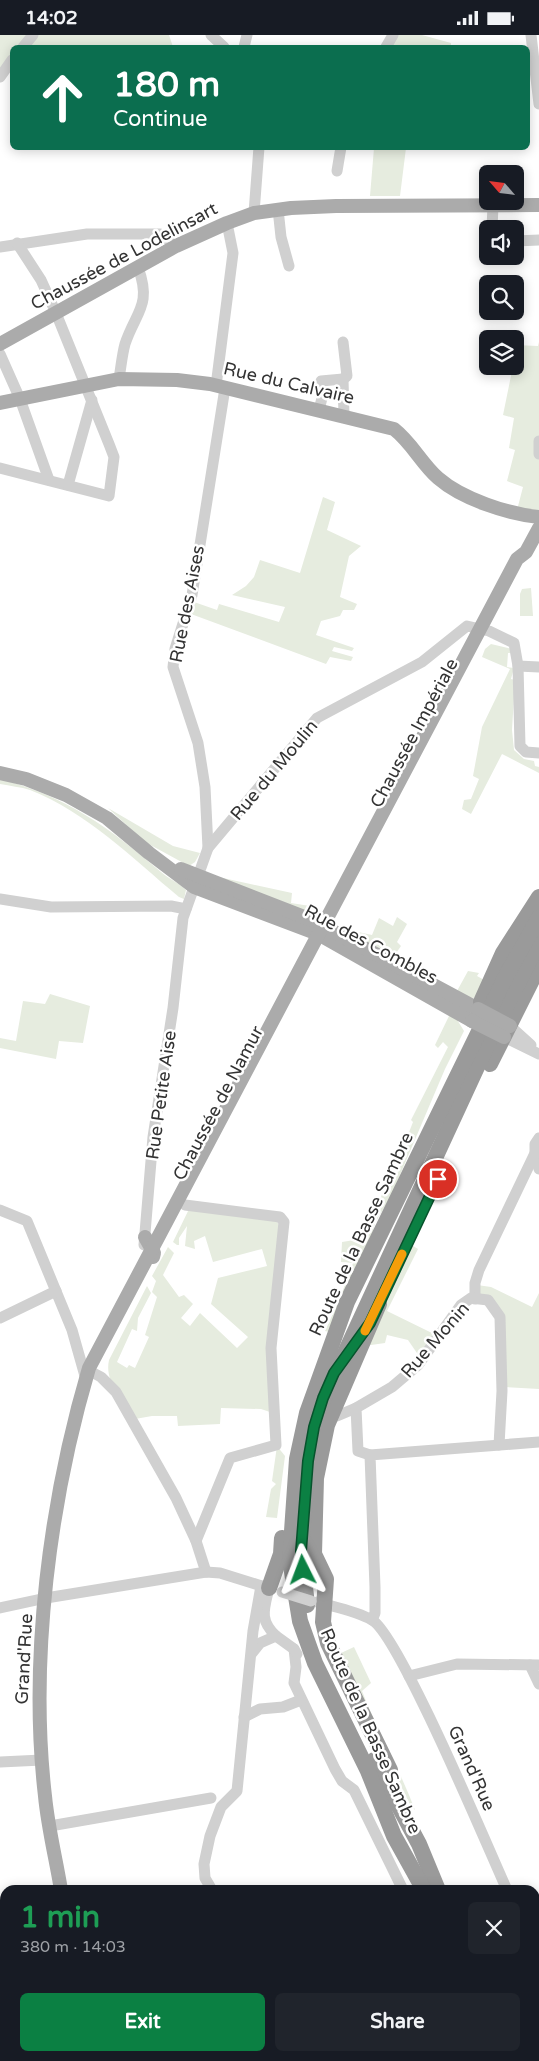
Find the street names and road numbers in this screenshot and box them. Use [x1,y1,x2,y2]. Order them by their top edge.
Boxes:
street label: Chaussée de Lodelinsart [27,197,221,315]
street label: Rue du Calvaire [221,357,357,409]
street label: Rue des Aises [165,544,209,664]
street label: Chaussée Impériale [365,655,463,811]
street label: Rue du Moulin [226,715,322,825]
street label: Rue des Combles [301,900,441,988]
street label: Chaussée de Namur [168,1022,268,1184]
street label: Rue Petite Aise [141,1029,181,1161]
street label: Route de la Basse Sambre [304,1129,418,1339]
street label: Rue Monin [396,1298,474,1382]
street label: Grand'Rue [11,1613,37,1705]
street label: Route de la Basse Sambre [316,1625,426,1837]
street label: Grand'Rue [443,1722,501,1814]

